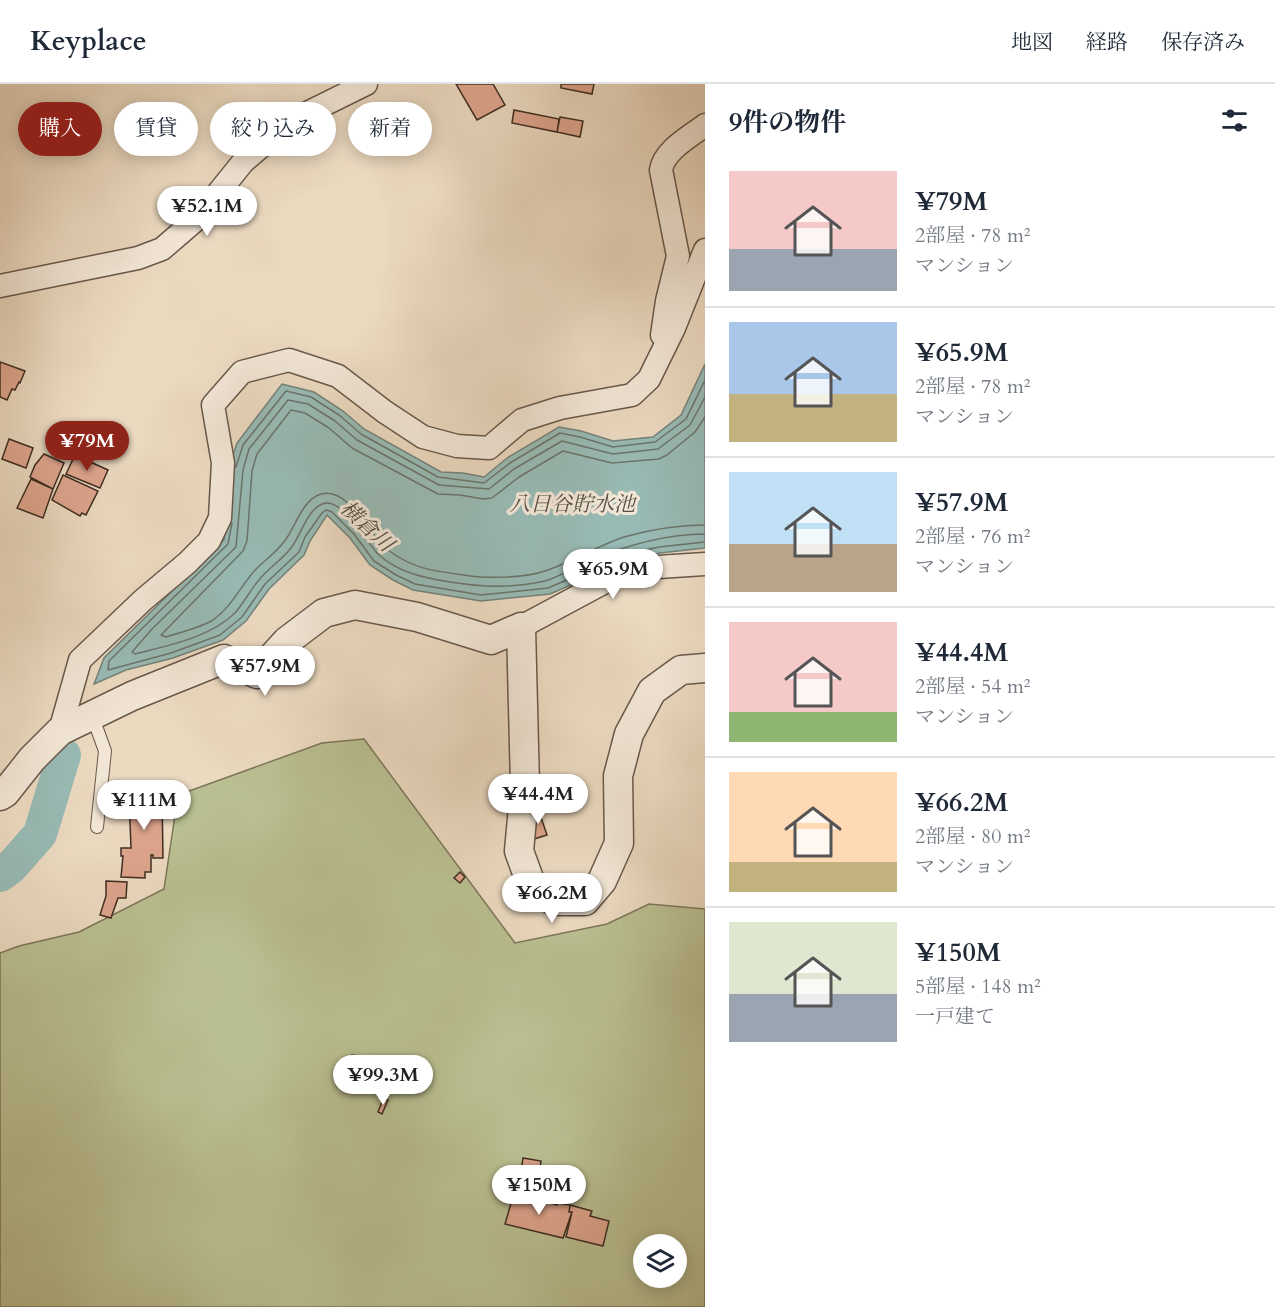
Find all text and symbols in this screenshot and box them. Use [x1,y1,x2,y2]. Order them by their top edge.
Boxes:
text: Keyplace [30,22,147,60]
text: 地図 [1011,28,1053,57]
text: 経路 [1086,28,1128,57]
text: 保存済み [1161,28,1245,57]
chip: 購入 [18,102,102,156]
chip: 賃貸 [114,102,198,156]
chip: 絞り込み [210,102,336,156]
chip: 新着 [348,102,432,156]
icon: filters [1218,104,1251,137]
text: 9件の物件 [729,105,846,140]
text: ¥79M [915,184,988,219]
pin: ¥52.1M [158,186,256,237]
text: ¥52.1M [171,192,243,219]
icon: home [777,195,849,267]
text: 2部屋 · 78 m² [915,222,1031,249]
text: マンション [915,252,1014,279]
text: ¥65.9M [915,335,1008,370]
icon: home [777,346,849,418]
text: 2部屋 · 78 m² [915,373,1031,400]
text: マンション [915,403,1014,430]
pin: ¥79M [51,421,123,472]
text: ¥79M [59,427,115,454]
text: ¥57.9M [915,485,1008,520]
water label: 八日谷貯水池 [509,490,637,519]
water label: 横倉川 [334,494,401,560]
icon: home [777,496,849,568]
text: 2部屋 · 76 m² [915,523,1031,550]
pin: ¥65.9M [564,549,662,600]
text: マンション [915,553,1014,580]
text: ¥65.9M [577,555,649,582]
text: ¥44.4M [915,635,1008,670]
pin: ¥57.9M [216,646,314,697]
icon: home [777,646,849,718]
text: ¥57.9M [229,652,301,679]
text: 2部屋 · 54 m² [915,673,1031,700]
text: マンション [915,703,1014,730]
pin: ¥44.4M [489,774,587,825]
pin: ¥111M [102,780,186,831]
text: ¥44.4M [502,780,574,807]
text: ¥66.2M [915,785,1008,820]
text: ¥111M [111,786,177,813]
icon: home [777,796,849,868]
text: 2部屋 · 80 m² [915,823,1031,850]
text: マンション [915,853,1014,880]
pin: ¥66.2M [503,873,601,924]
text: ¥66.2M [516,879,588,906]
text: ¥150M [915,935,1001,970]
icon: home [777,946,849,1018]
text: 5部屋 · 148 m² [915,973,1041,1000]
text: 一戸建て [915,1003,995,1030]
pin: ¥99.3M [334,1055,432,1106]
text: ¥99.3M [347,1061,419,1088]
pin: ¥150M [497,1165,581,1216]
text: ¥150M [506,1171,572,1198]
map controls [633,1234,687,1288]
button: layers [633,1234,687,1288]

